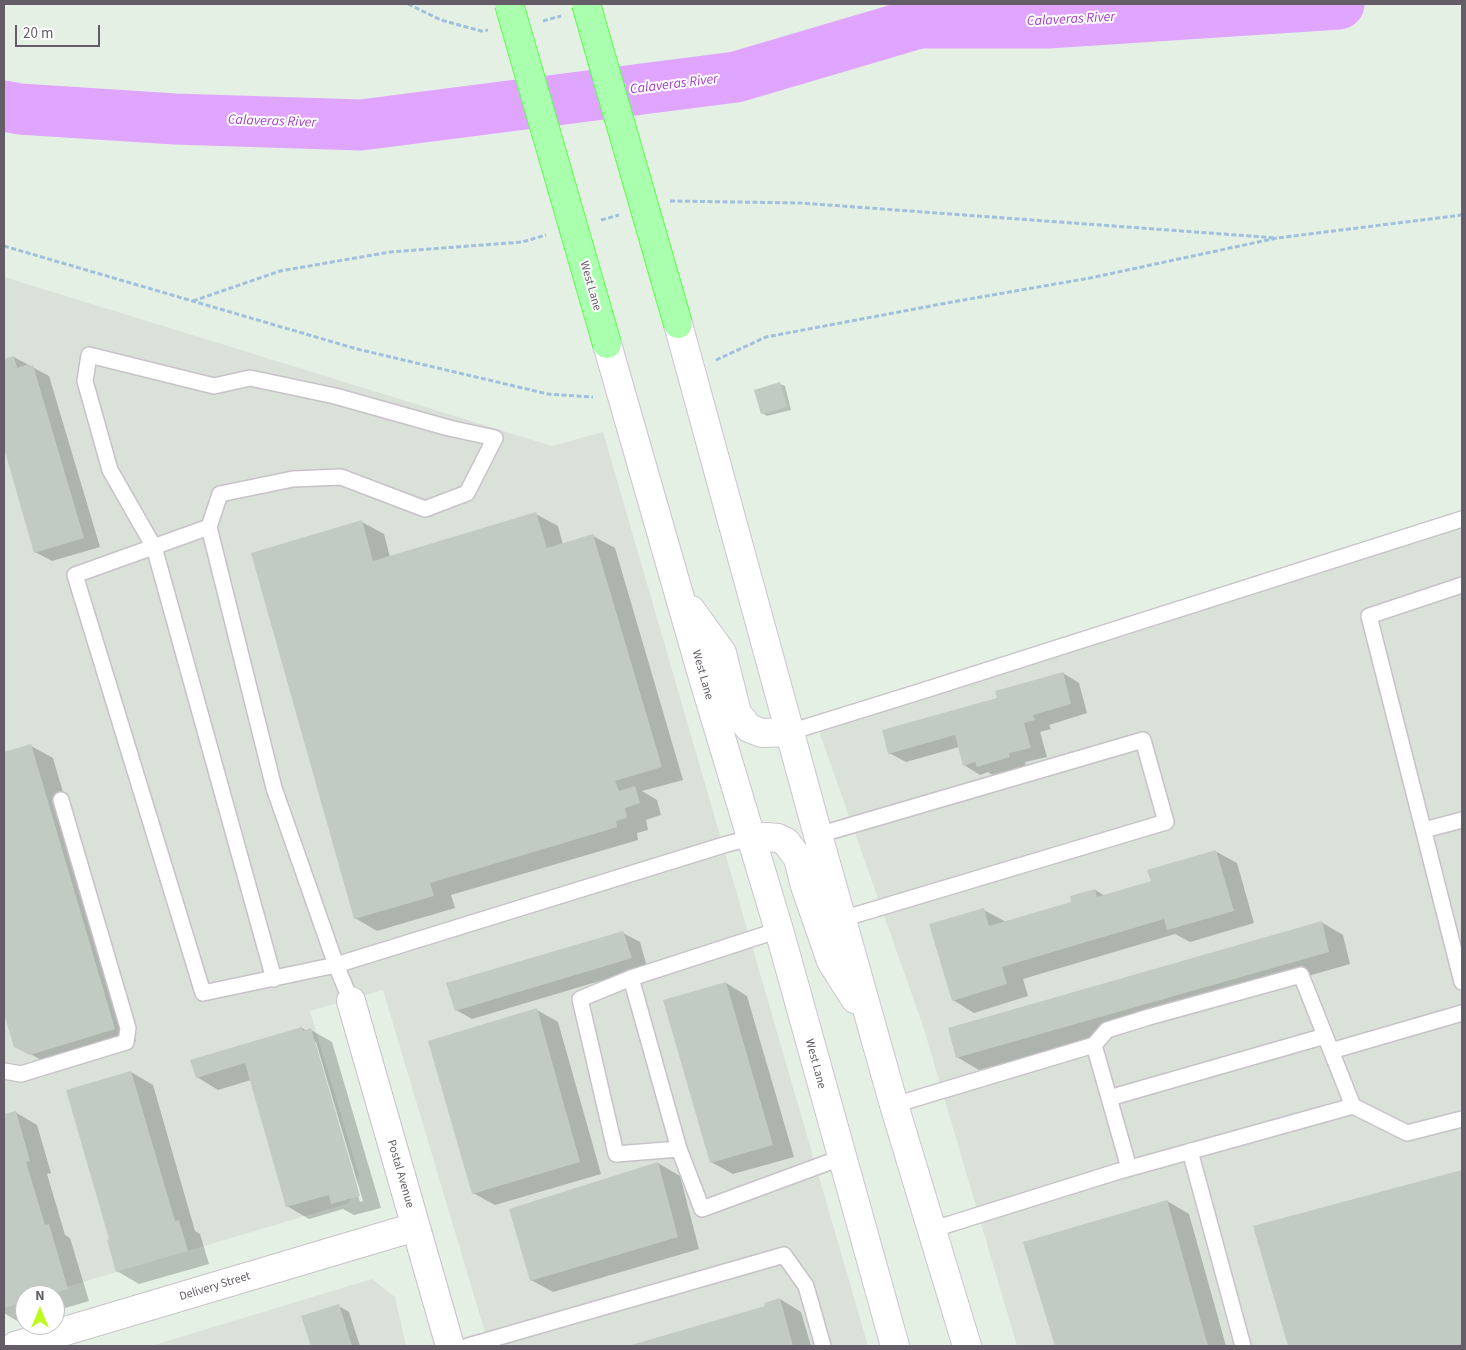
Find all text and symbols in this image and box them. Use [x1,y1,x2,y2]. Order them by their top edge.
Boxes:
water label: Calaveras River [1026,9,1116,31]
scale bar [18,15,102,47]
text: 20 m [23,23,53,44]
water label: Calaveras River [629,71,719,99]
water label: Calaveras River [227,112,317,132]
street label: West Lane [576,259,604,313]
street label: West Lane [688,648,716,702]
street label: West Lane [801,1037,829,1091]
street label: Postal Avenue [383,1138,417,1210]
street label: Delivery Street [178,1269,252,1305]
north arrow [15,1285,65,1335]
text: N [35,1286,45,1306]

